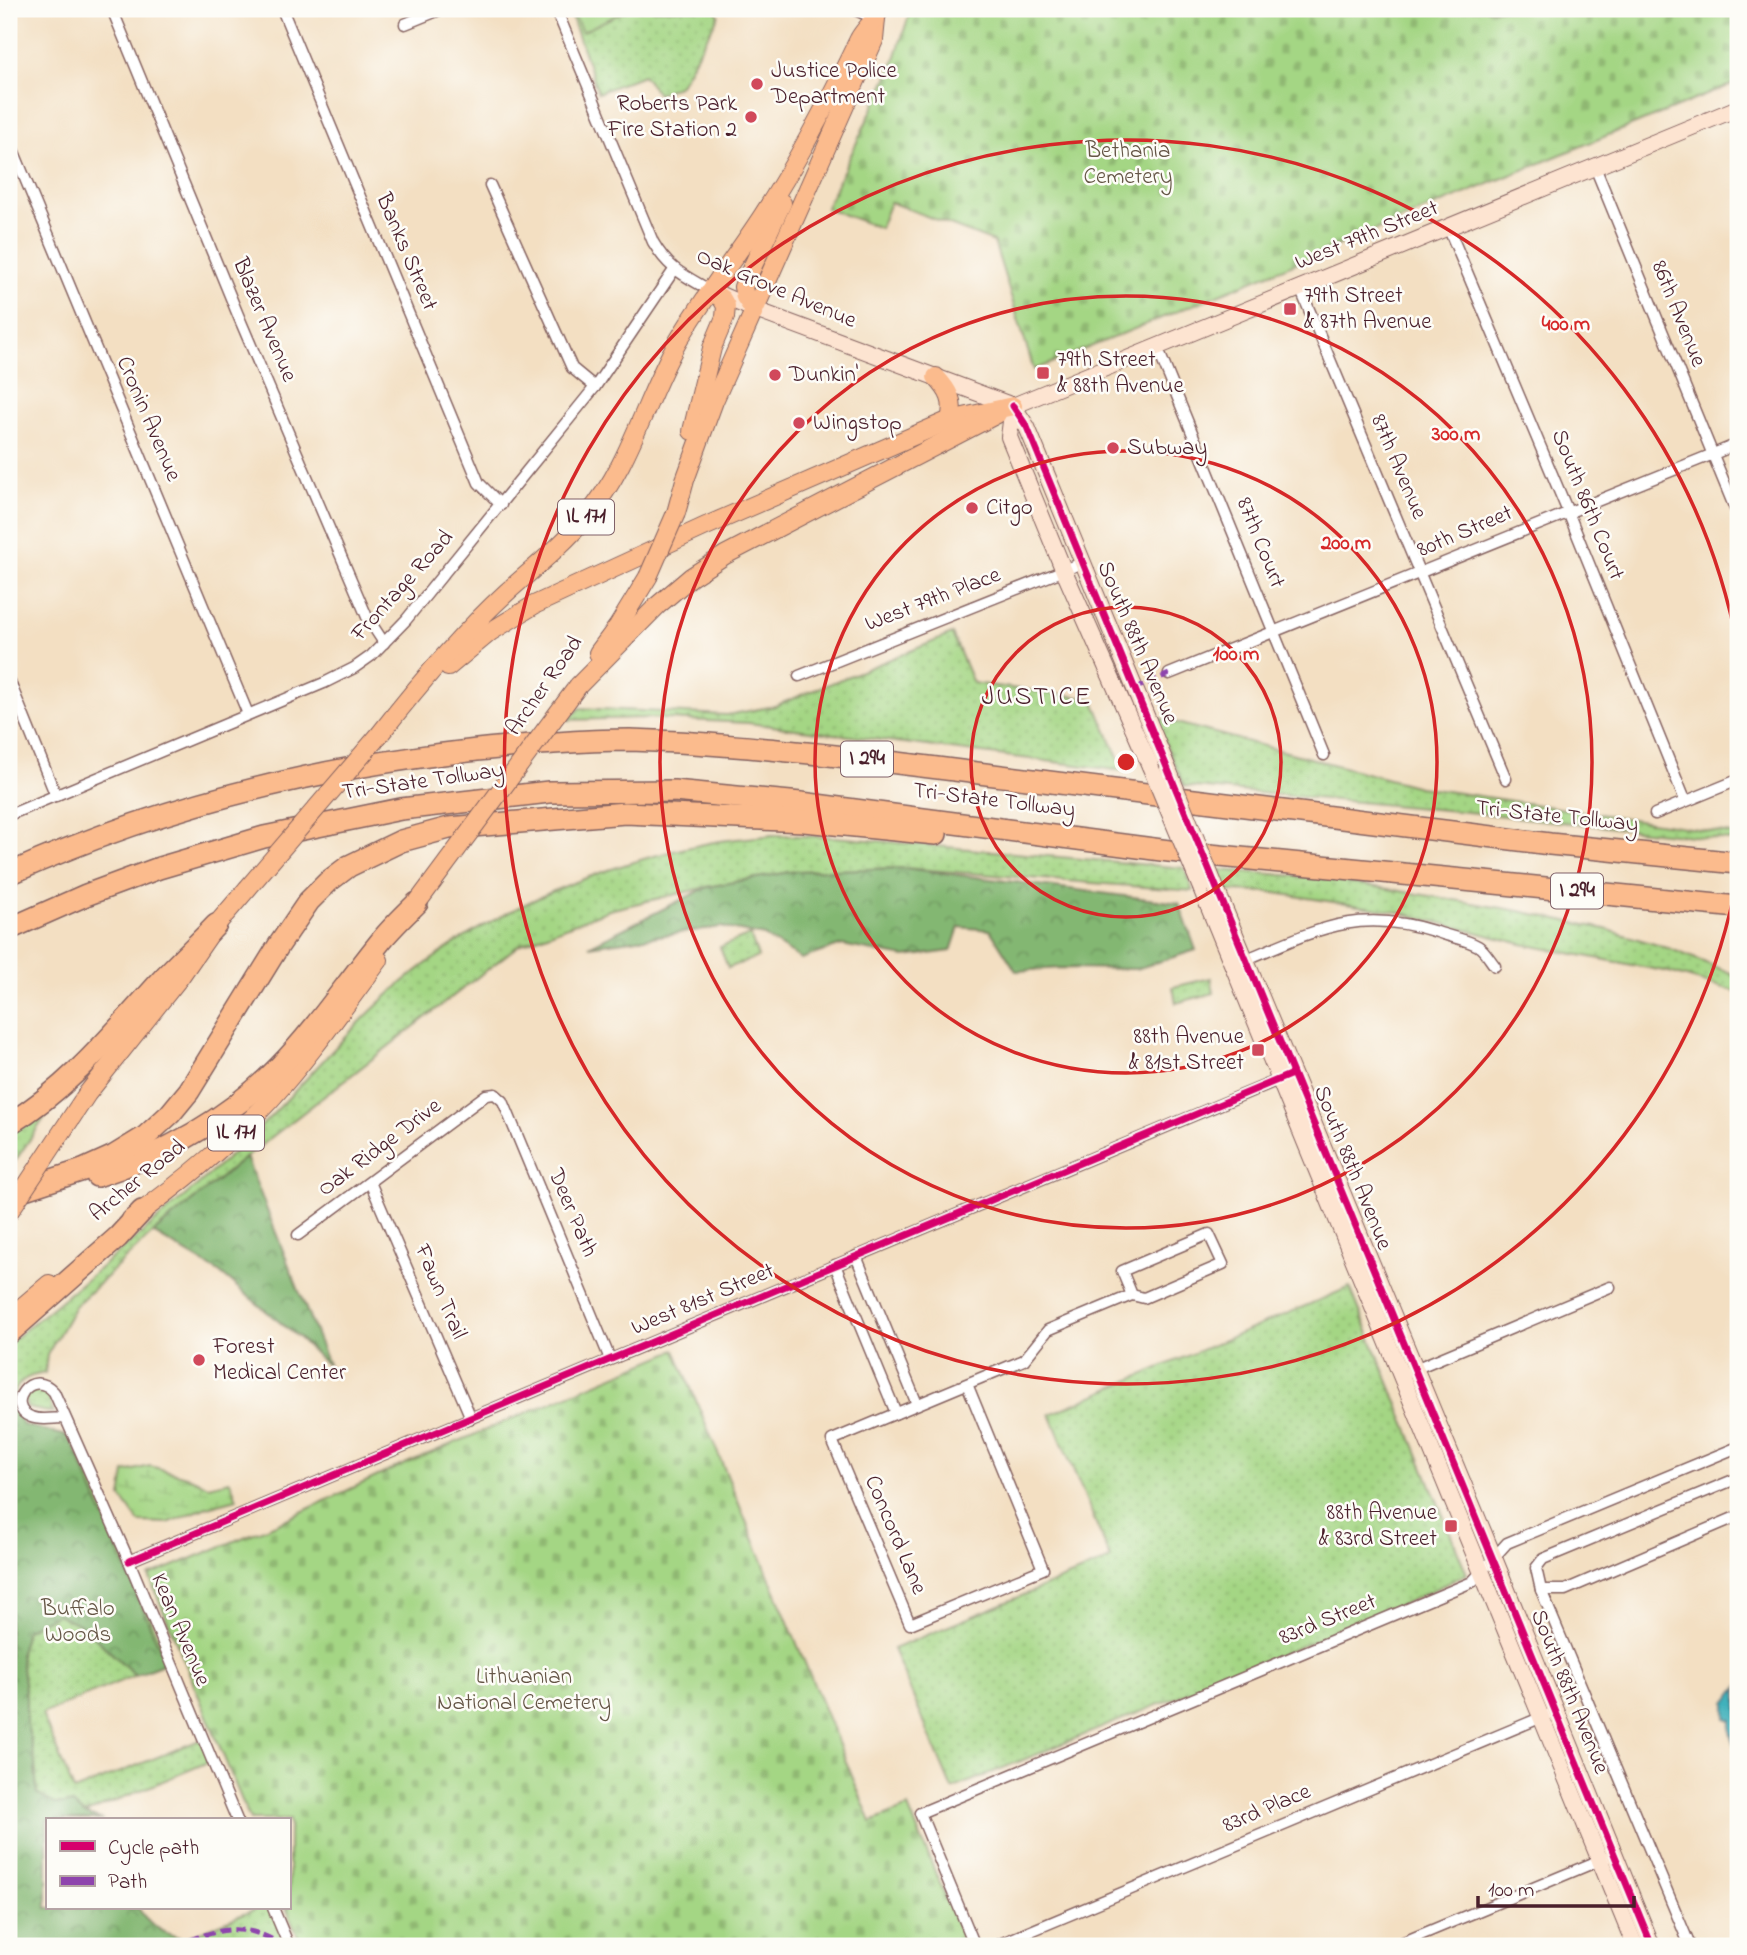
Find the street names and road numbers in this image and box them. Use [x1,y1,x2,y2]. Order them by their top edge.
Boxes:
street label: Banks Street [366,187,446,316]
street label: West 79th Street [1290,192,1444,280]
street label: Oak Grove Avenue [691,240,862,338]
street label: Blazer Avenue [223,252,305,388]
street label: 86th Avenue [1642,256,1715,373]
street label: Cronin Avenue [107,351,189,487]
street label: 87th Avenue [1361,409,1435,525]
street label: South 86th Court [1542,425,1632,586]
street label: 87th Court [1227,493,1293,593]
street label: 80th Street [1412,497,1518,567]
road number: IL 171 [558,500,614,534]
street label: Frontage Road [343,523,463,651]
street label: South 88th Avenue [1088,556,1187,730]
street label: West 79th Place [860,559,1006,641]
street label: Archer Road [498,629,592,743]
road number: I 294 [841,742,893,776]
street label: Tri-State Tollway [340,754,506,812]
street label: Tri-State Tollway [911,775,1077,829]
street label: Tri-State Tollway [1474,792,1640,844]
road number: I 294 [1551,874,1603,908]
street label: South 88th Avenue [1304,1081,1400,1256]
street label: Oak Ridge Drive [311,1090,450,1206]
road number: IL 171 [208,1116,264,1150]
street label: Archer Road [83,1132,193,1230]
street label: Deer Path [538,1163,605,1262]
street label: Fawn Trail [405,1238,475,1345]
street label: West 81st Street [626,1255,780,1345]
street label: Concord Lane [855,1470,935,1600]
street label: Kean Avenue [141,1568,219,1692]
street label: 83rd Street [1275,1586,1382,1654]
street label: South 88th Avenue [1521,1605,1617,1780]
street label: 83rd Place [1218,1775,1317,1842]

